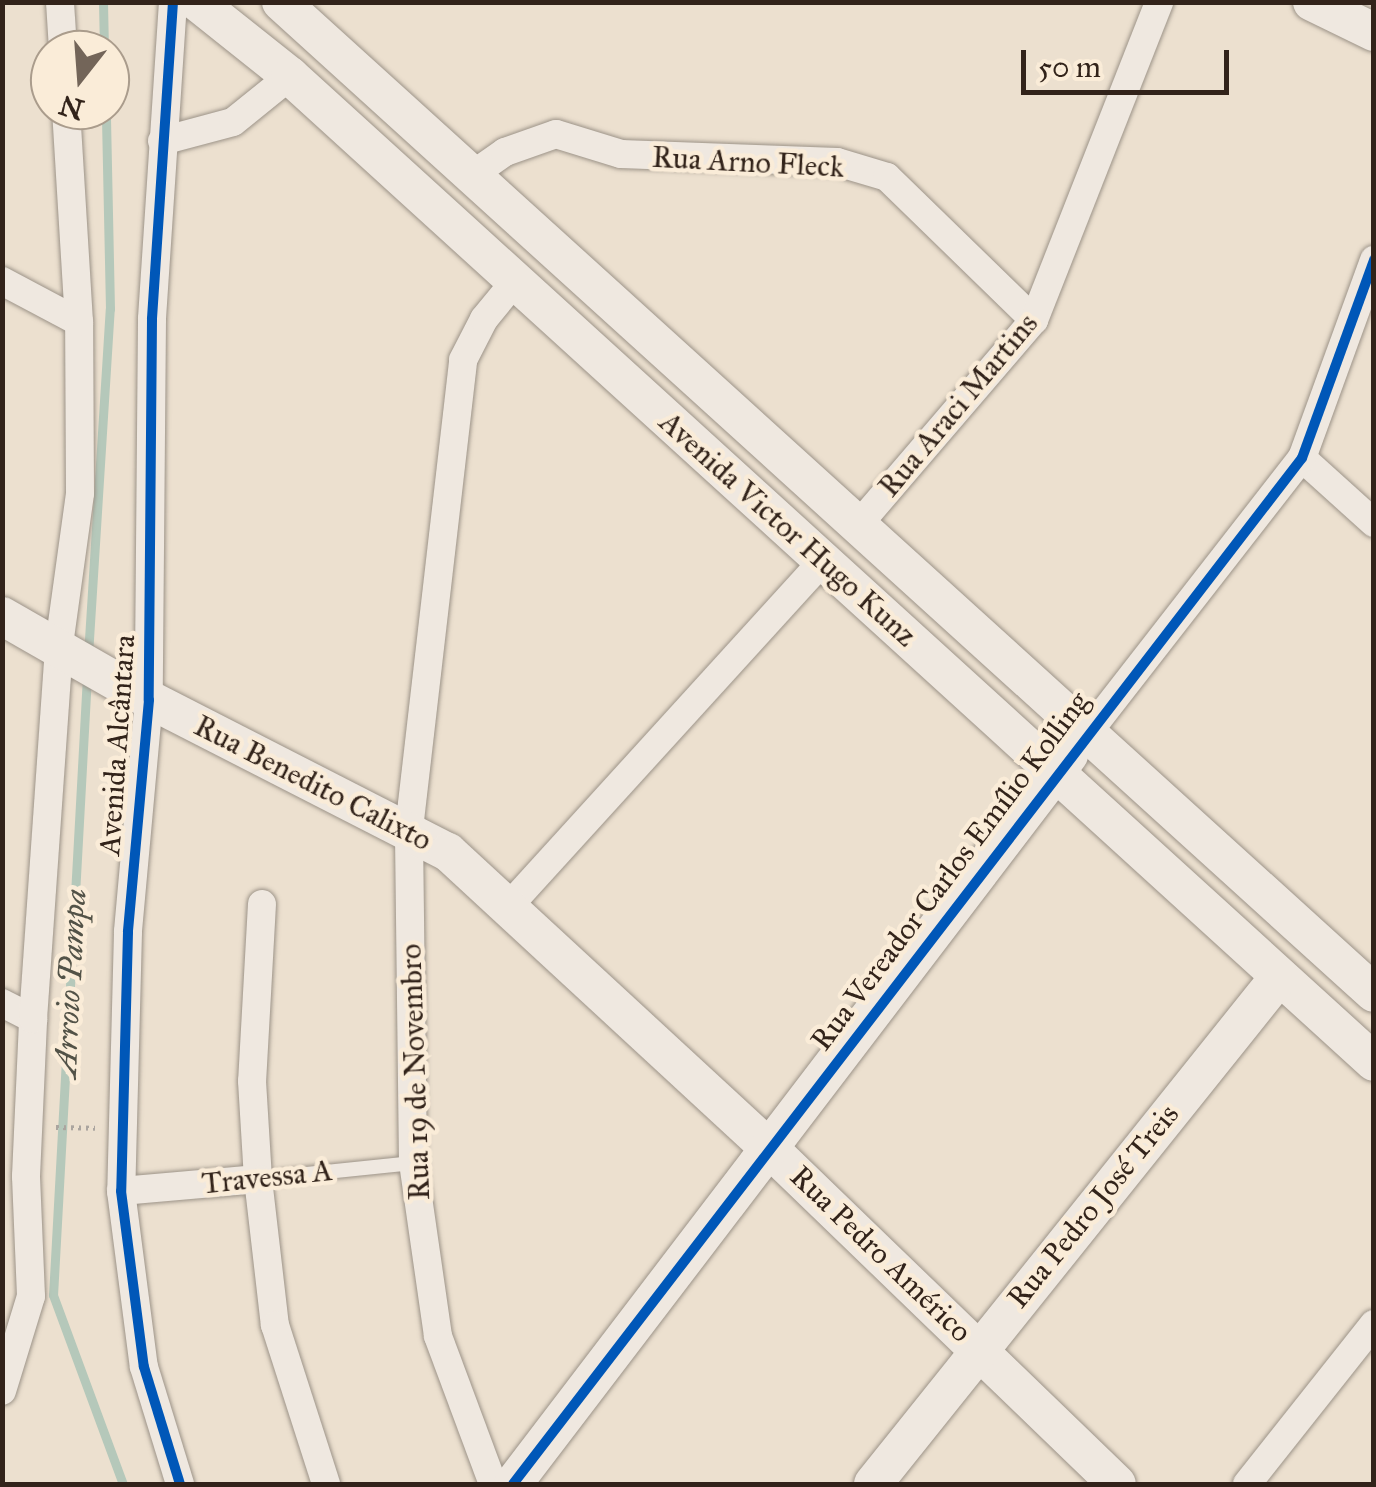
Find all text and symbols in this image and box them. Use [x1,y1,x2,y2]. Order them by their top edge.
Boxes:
north arrow [30,30,130,130]
scale bar [1026,30,1234,92]
text: 50 m [1038,49,1101,85]
text: N [55,87,88,127]
street label: Rua Arno Fleck [651,139,845,185]
street label: Rua Araci Martins [871,306,1045,504]
street label: Avenida Victor Hugo Kunz [652,404,924,654]
street label: Avenida Alcântara [91,634,143,856]
street label: Rua Vereador Carlos Emílio Kolling [803,684,1097,1058]
street label: Rua Benedito Calixto [188,708,438,858]
water label: Arroio Pampa [47,888,95,1078]
street label: Rua 19 de Novembro [393,943,437,1201]
street label: Rua Pedro José Treis [1000,1097,1186,1315]
street label: Travessa A [200,1152,334,1202]
street label: Rua Pedro Américo [783,1158,979,1350]

